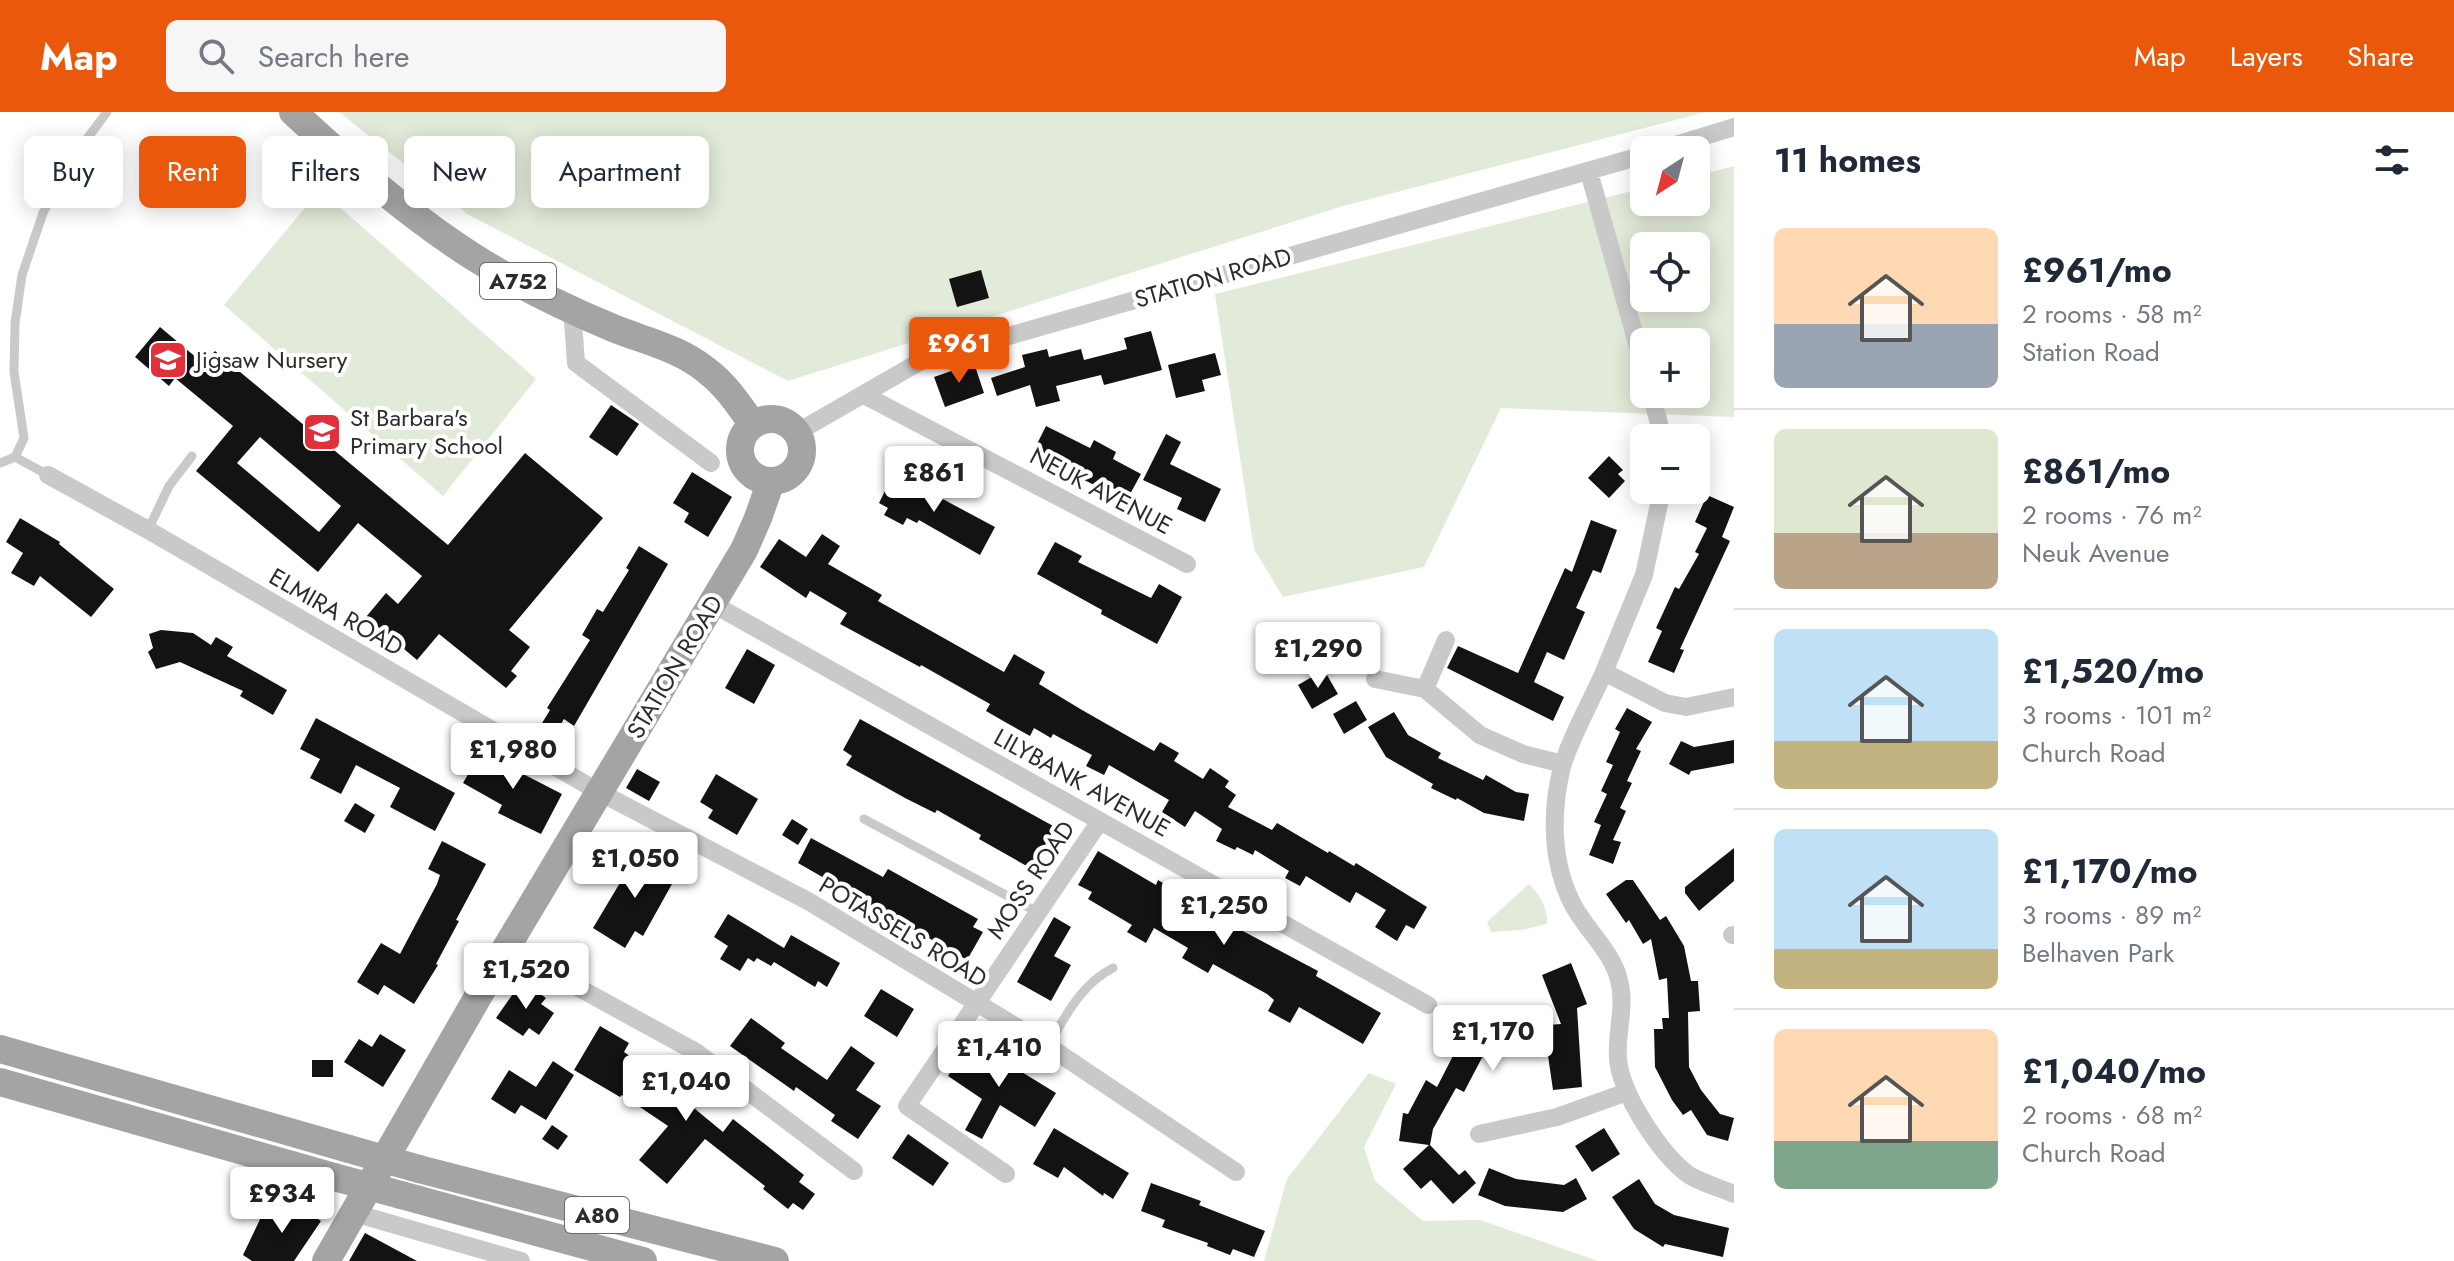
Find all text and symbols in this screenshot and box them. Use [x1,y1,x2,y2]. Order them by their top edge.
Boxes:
search box [166,20,726,92]
text: Map [40,29,118,84]
icon: search [194,34,238,78]
text: Search here [258,35,410,78]
text: Map [2134,36,2186,77]
text: Layers [2230,36,2303,77]
text: Share [2347,36,2414,77]
chip: Buy [24,136,123,208]
chip: Rent [139,136,246,208]
chip: Filters [262,136,388,208]
chip: New [404,136,515,208]
chip: Apartment [531,136,709,208]
north arrow [1630,136,1710,216]
map controls [1630,136,1710,504]
text: 11 homes [1774,136,1921,185]
icon: filters [2370,138,2414,182]
button: locate [1630,232,1710,312]
street label: STATION ROAD [1130,238,1295,317]
text: £961/mo [2022,246,2172,295]
icon: home [1838,260,1934,356]
road number: A752 [480,263,556,299]
text: 2 rooms · 58 m² [2022,295,2202,333]
pin: £961 [912,317,1006,385]
text: £961 [927,324,991,362]
button: + [1630,328,1710,408]
text: Station Road [2022,333,2160,371]
school or university icon: Jigsaw Nursery [147,339,189,381]
place label: Jigsaw Nursery [193,342,348,377]
place label: St Barbara's Primary School [350,400,503,463]
school or university icon: St Barbara's Primary School [301,411,343,453]
button: − [1630,424,1710,504]
street label: NEUK AVENUE [1024,438,1179,543]
pin: £861 [887,446,981,514]
text: £861/mo [2022,447,2170,496]
text: £861 [903,453,965,491]
icon: home [1838,461,1934,557]
text: 2 rooms · 76 m² [2022,496,2201,534]
text: Neuk Avenue [2022,534,2169,572]
street label: ELMIRA ROAD [263,559,410,664]
street label: STATION ROAD [618,588,731,745]
pin: £1,290 [1253,622,1383,690]
text: £1,290 [1273,629,1363,667]
text: £1,520/mo [2022,647,2204,696]
icon: home [1838,661,1934,757]
text: 3 rooms · 101 m² [2022,696,2211,734]
street label: LILYBANK AVENUE [988,720,1177,846]
pin: £1,980 [448,723,578,791]
text: £1,980 [469,730,557,768]
text: Church Road [2022,734,2166,772]
street label: MOSS ROAD [978,814,1083,946]
pin: £1,050 [570,832,700,900]
text: £1,050 [591,839,679,877]
text: £1,170/mo [2022,847,2198,896]
icon: home [1838,861,1934,957]
street label: POTASSELS ROAD [813,868,994,996]
pin: £1,250 [1159,879,1289,947]
text: £1,250 [1180,886,1268,924]
text: 3 rooms · 89 m² [2022,896,2201,934]
text: Belhaven Park [2022,934,2174,972]
pin: £1,520 [461,943,591,1011]
text: £1,520 [482,950,570,988]
pin: £1,170 [1428,1005,1558,1073]
text: £1,170 [1451,1012,1535,1050]
pin: £1,410 [934,1021,1064,1089]
text: £1,410 [956,1028,1042,1066]
text: £1,040/mo [2022,1047,2206,1096]
pin: £1,040 [621,1055,751,1123]
icon: home [1838,1061,1934,1157]
text: £1,040 [641,1062,731,1100]
text: 2 rooms · 68 m² [2022,1096,2202,1134]
text: Church Road [2022,1134,2166,1172]
pin: £934 [235,1167,329,1235]
text: £934 [248,1174,316,1212]
road number: A80 [565,1197,629,1233]

